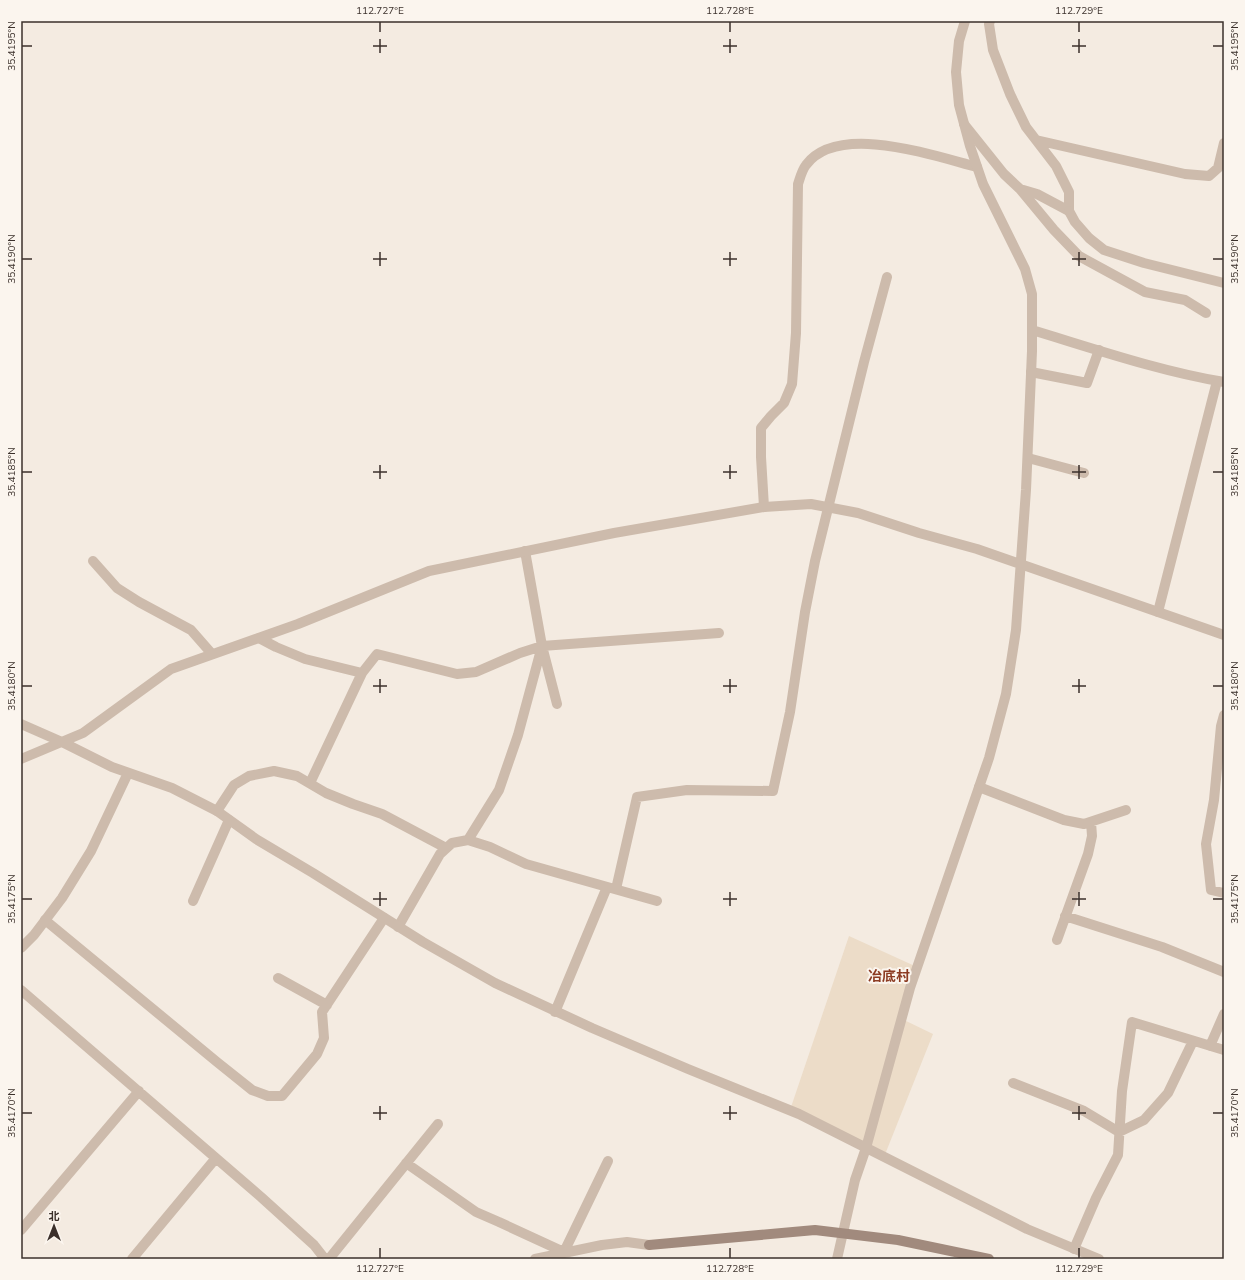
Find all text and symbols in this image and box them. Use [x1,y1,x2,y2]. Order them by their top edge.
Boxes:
text: 112.727°E [356,4,404,17]
text: 112.728°E [706,4,754,17]
text: 112.729°E [1055,4,1103,17]
text: 35.4195°N [5,21,18,71]
text: 35.4195°N [1228,21,1241,71]
text: 35.4190°N [5,234,18,284]
text: 35.4190°N [1228,234,1241,284]
text: 35.4185°N [5,447,18,497]
text: 35.4185°N [1228,447,1241,497]
text: 35.4180°N [5,661,18,711]
text: 35.4180°N [1228,661,1241,711]
text: 35.4175°N [5,874,18,924]
text: 35.4175°N [1228,874,1241,924]
district label: 冶底村 [868,967,910,985]
text: 35.4170°N [5,1088,18,1138]
text: 35.4170°N [1228,1088,1241,1138]
north arrow [34,1206,74,1246]
text: 北 [49,1209,60,1223]
text: 112.727°E [356,1262,404,1275]
text: 112.728°E [706,1262,754,1275]
text: 112.729°E [1055,1262,1103,1275]

